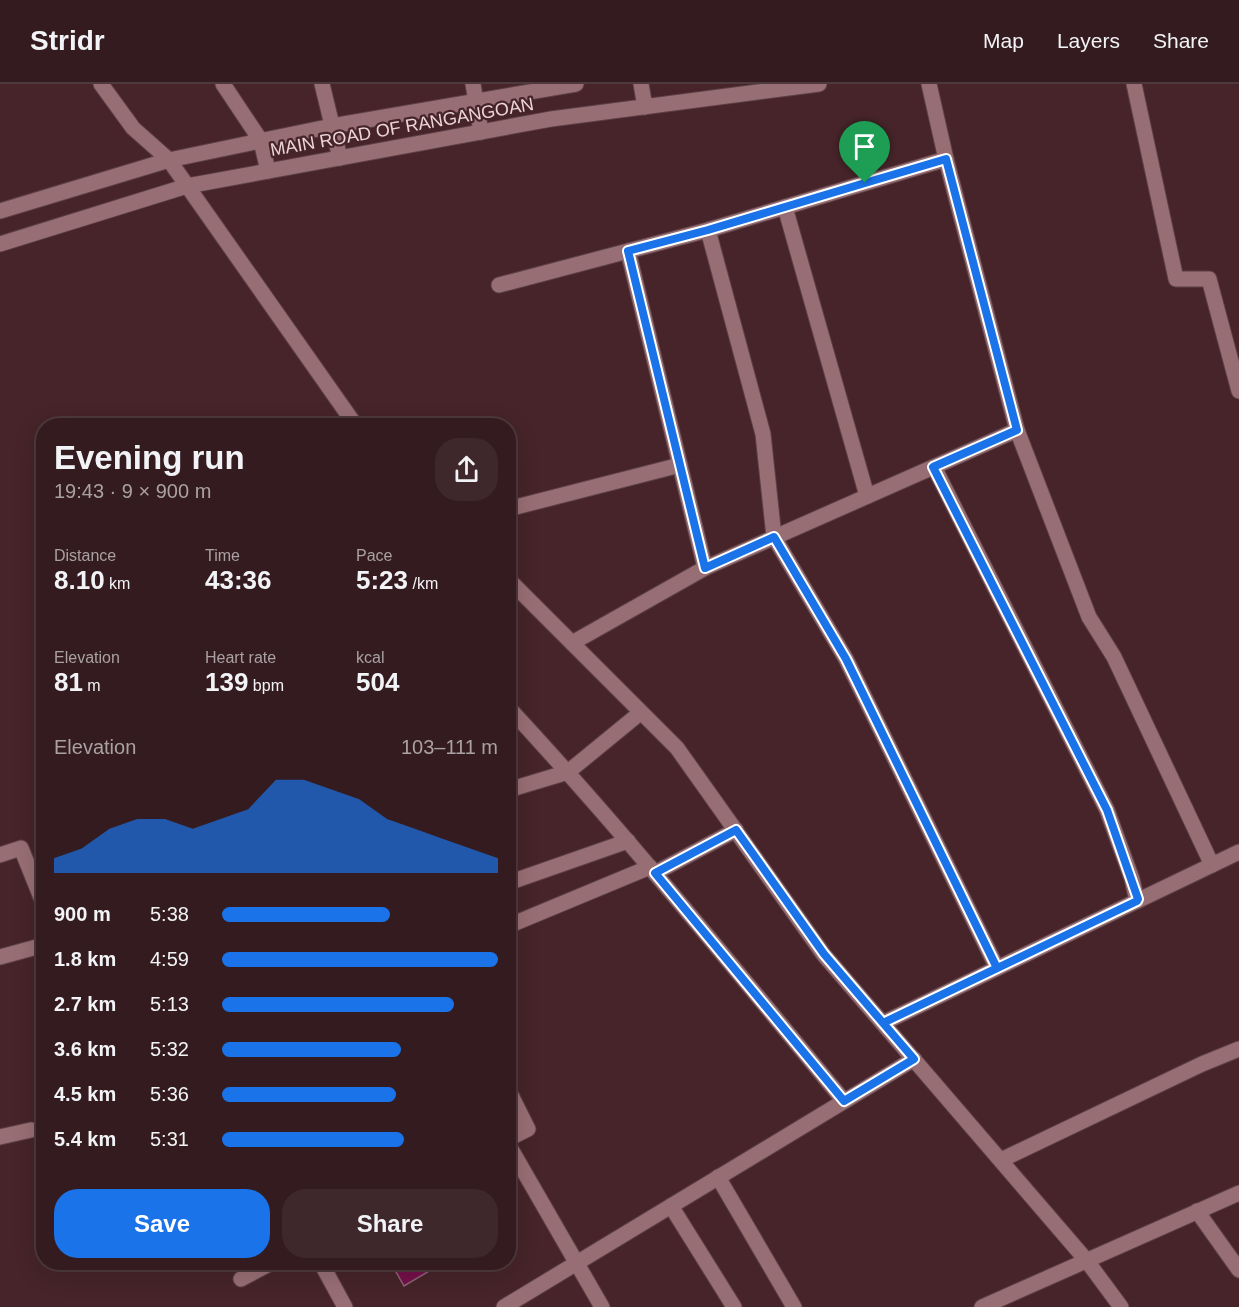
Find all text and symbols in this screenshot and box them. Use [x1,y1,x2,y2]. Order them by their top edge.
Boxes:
text: Stridr [30,25,105,56]
text: Map [983,29,1024,52]
text: Layers [1057,29,1120,52]
text: Share [1153,29,1209,52]
street label: MAIN ROAD OF RANGANGOAN [269,94,535,160]
pin [839,121,890,183]
icon: arrive [848,130,881,163]
button: share [435,438,498,501]
text: Evening run [54,439,245,476]
text: 19:43 · 9 × 900 m [54,480,211,502]
text: Distance [54,547,116,564]
text: Time [205,547,240,564]
text: Pace [356,547,392,564]
text: 8.10 [54,565,105,595]
text: 43:36 [205,565,272,595]
text: 5:23 [356,565,408,595]
text: km [105,575,130,592]
text: /km [408,575,438,592]
text: Elevation [54,649,120,666]
text: Heart rate [205,649,276,666]
text: kcal [356,649,384,666]
text: 81 [54,667,83,697]
text: 139 [205,667,248,697]
text: 504 [356,667,399,697]
text: m [83,677,101,694]
text: bpm [248,677,284,694]
text: Elevation [54,736,136,758]
text: 103–111 m [401,736,498,758]
text: 900 m [54,903,111,925]
text: 5:38 [150,903,189,925]
text: 1.8 km [54,948,116,970]
text: 4:59 [150,948,189,970]
text: 2.7 km [54,993,116,1015]
text: 5:13 [150,993,189,1015]
text: 3.6 km [54,1038,116,1060]
text: 5:32 [150,1038,189,1060]
text: 4.5 km [54,1083,116,1105]
text: 5:36 [150,1083,189,1105]
text: 5.4 km [54,1128,116,1150]
text: 5:31 [150,1128,189,1150]
button: Save [54,1189,270,1258]
button: Share [282,1189,498,1258]

